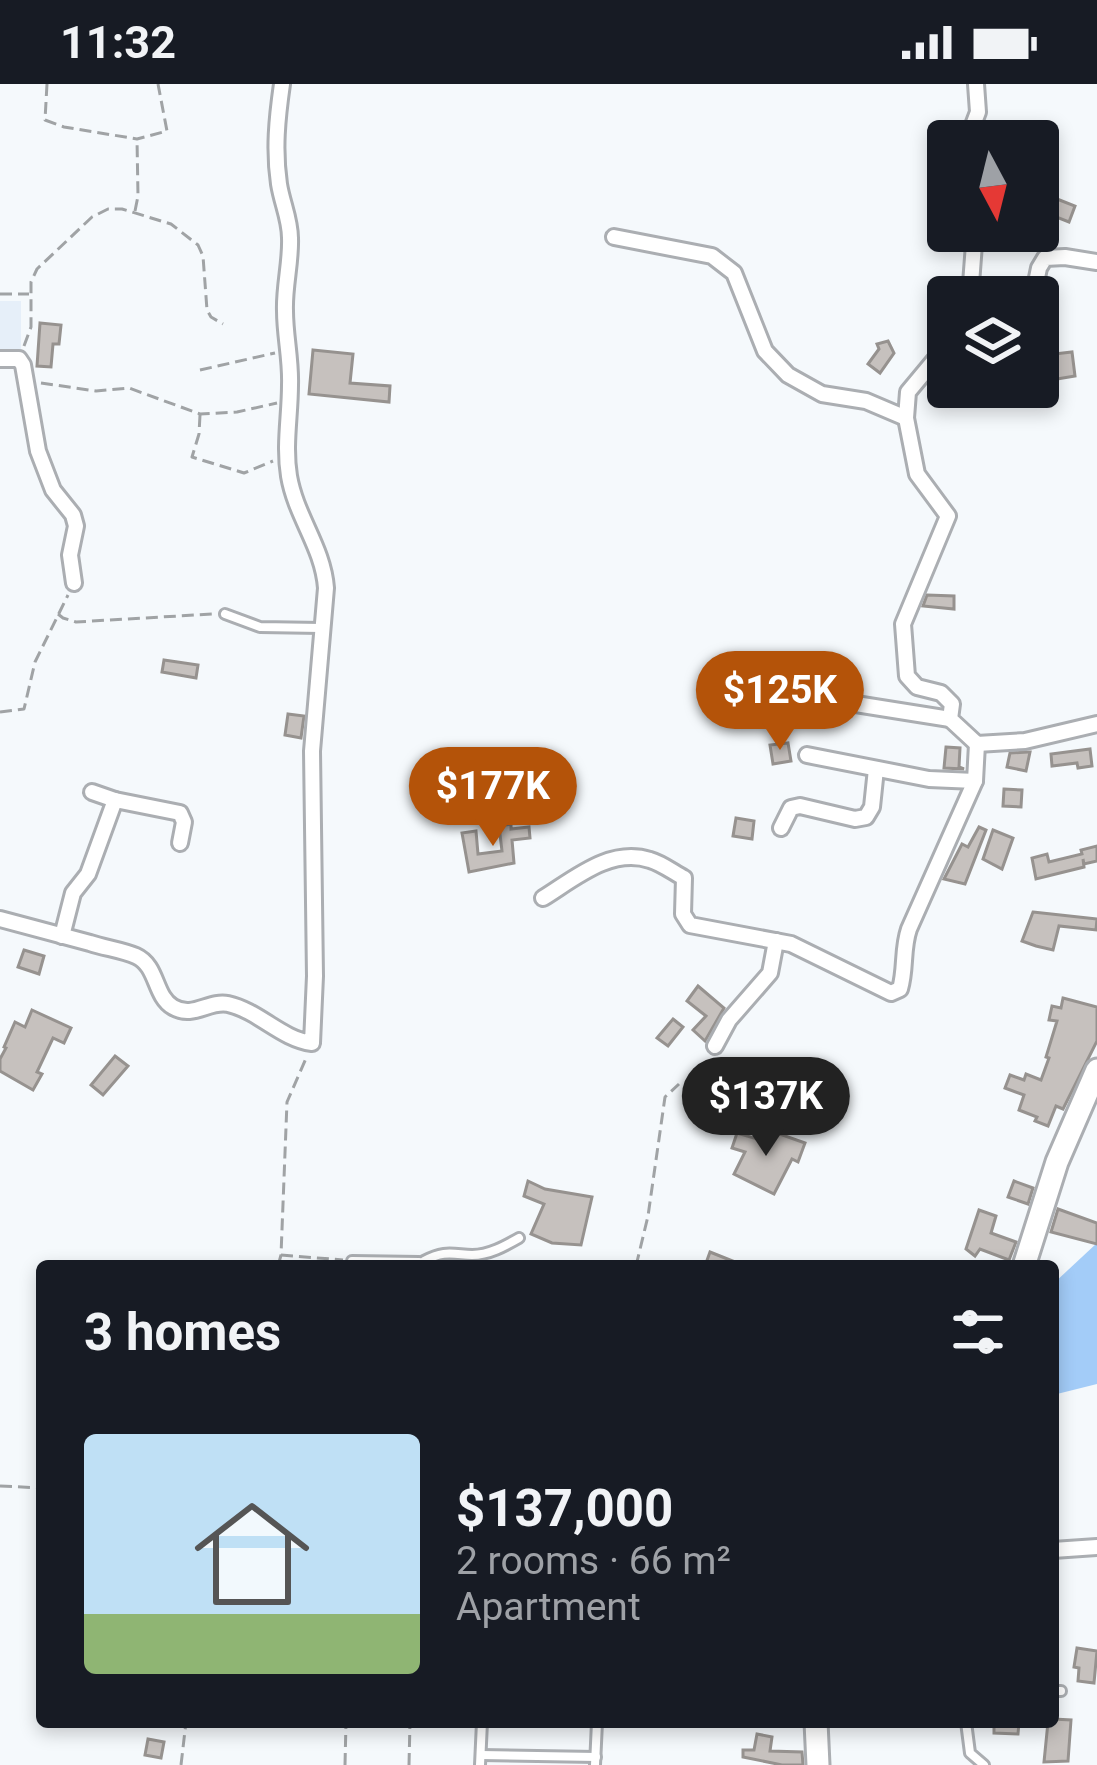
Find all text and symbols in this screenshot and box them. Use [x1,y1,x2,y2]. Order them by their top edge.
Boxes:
text: 11:32 [60,16,176,69]
north arrow [927,120,1059,252]
map controls [927,120,1059,408]
button: layers [927,276,1059,408]
pin: $125K [696,651,864,753]
text: $125K [723,667,837,713]
pin: $177K [409,747,577,849]
text: $177K [436,763,550,809]
pin: $137K [682,1057,850,1159]
text: $137K [709,1073,823,1119]
icon: filters [945,1299,1011,1365]
text: 3 homes [84,1303,281,1362]
text: $137,000 [456,1479,673,1538]
icon: home [180,1482,324,1626]
text: 2 rooms · 66 m² [456,1538,731,1584]
text: Apartment [456,1584,641,1630]

